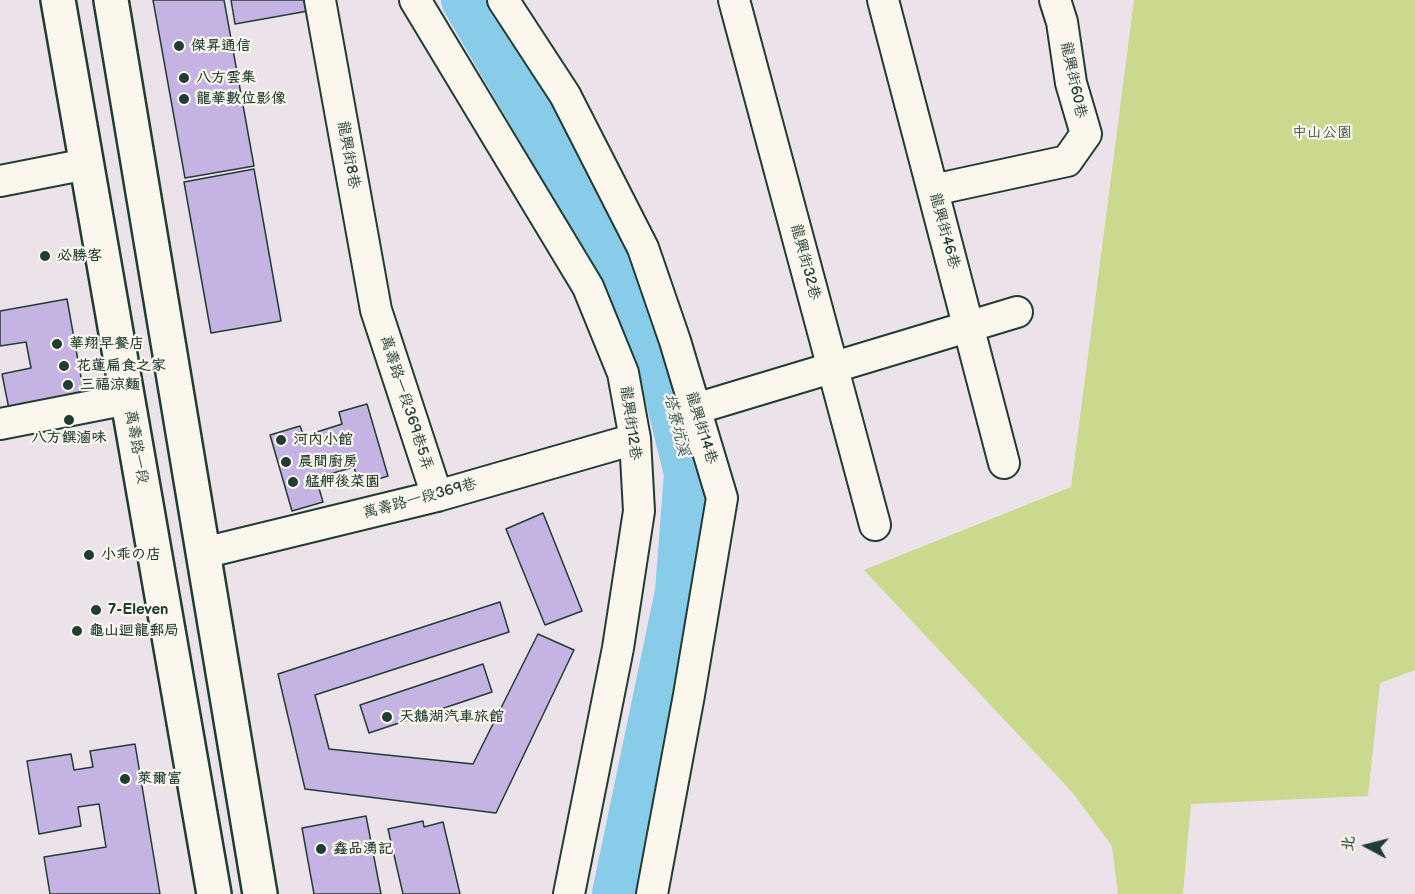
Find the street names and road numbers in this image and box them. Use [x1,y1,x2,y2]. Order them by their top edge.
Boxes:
street label: 龍興街60巷 [1056,40,1090,120]
street label: 龍興街8巷 [333,120,363,190]
street label: 龍興街46巷 [925,191,963,271]
street label: 龍興街32巷 [786,222,824,302]
street label: 萬壽路一段369巷5弄 [376,333,436,473]
street label: 龍興街12巷 [616,385,644,461]
street label: 龍興街14巷 [681,390,721,466]
street label: 萬壽路一段 [121,409,151,485]
street label: 萬壽路一段369巷 [361,475,479,523]

